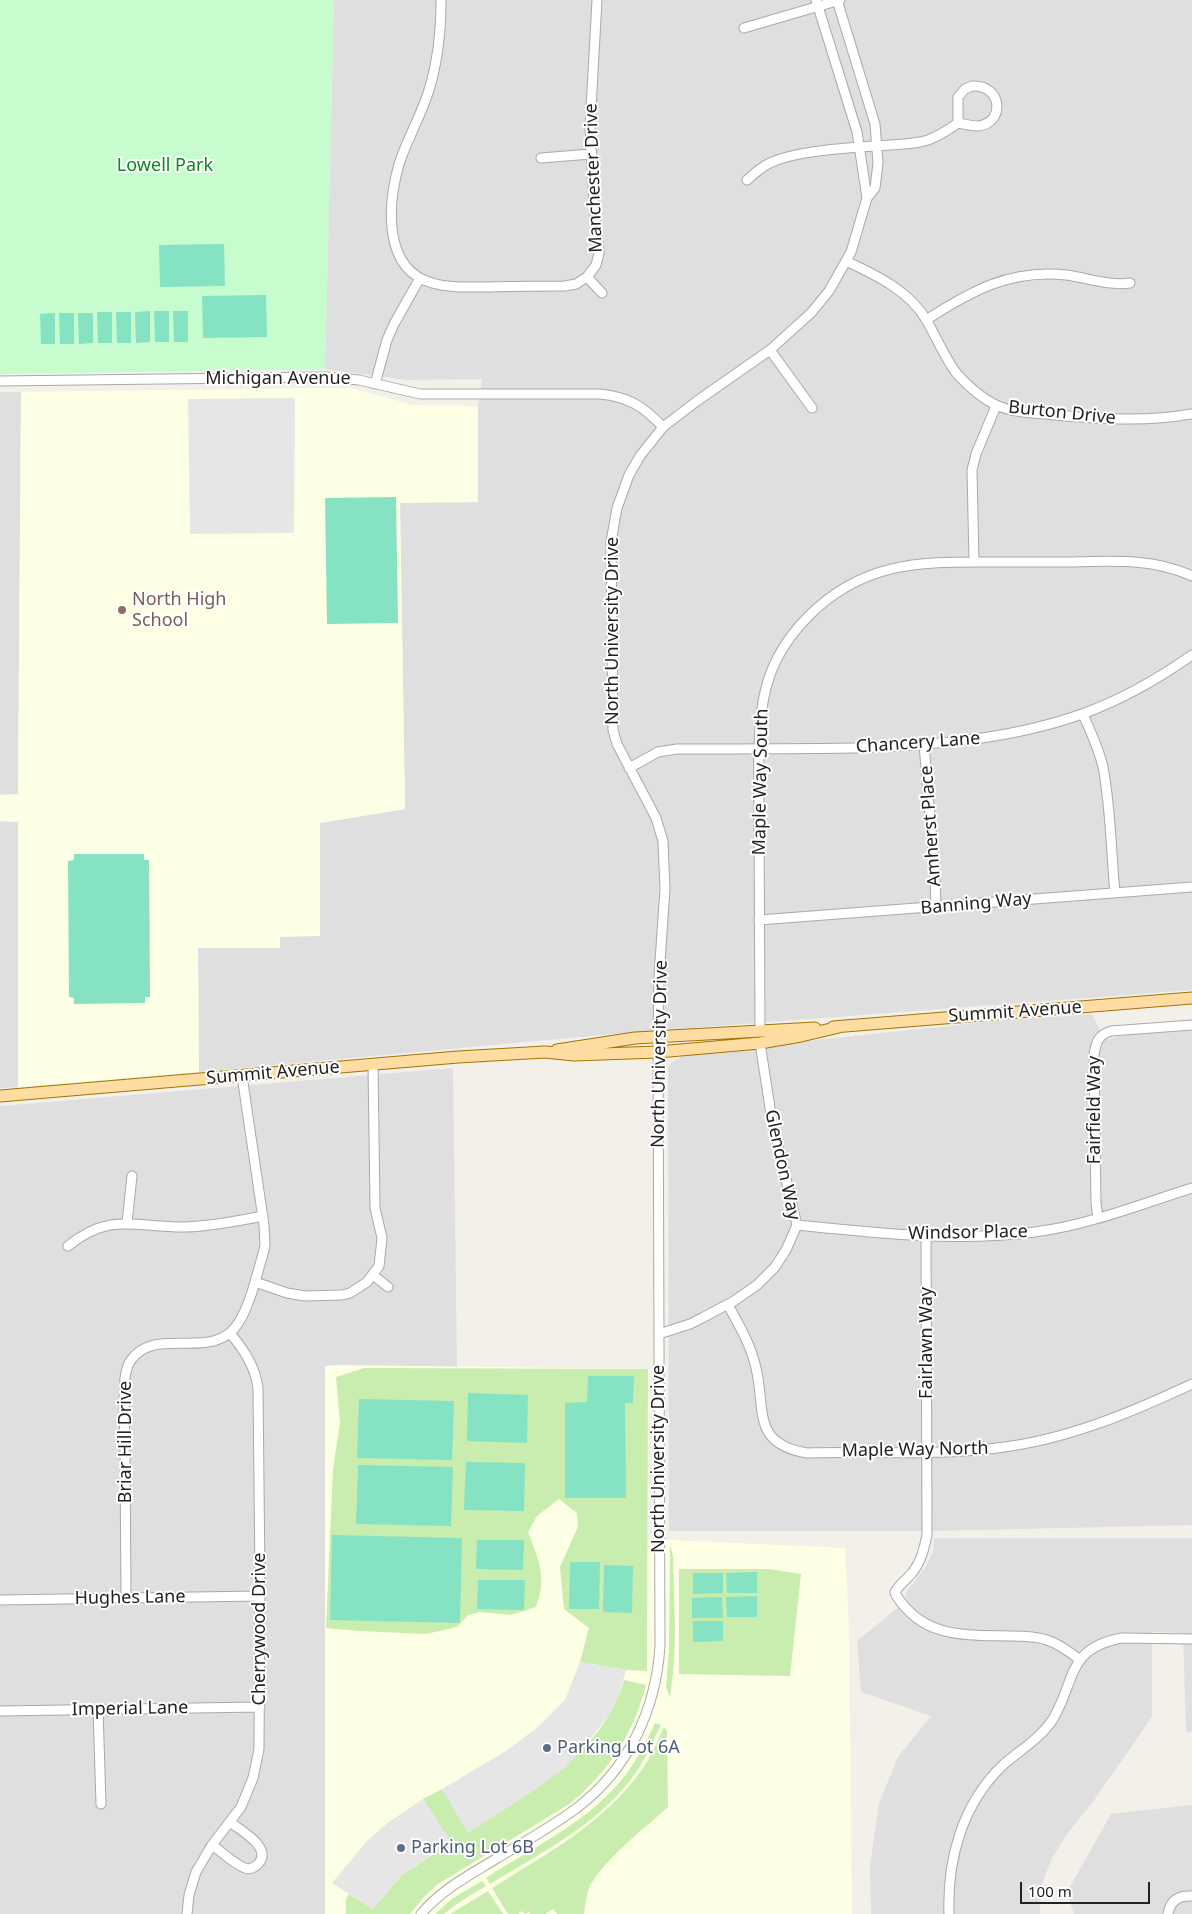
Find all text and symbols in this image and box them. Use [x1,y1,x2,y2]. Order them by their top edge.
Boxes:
street label: Manchester Drive [581,103,607,253]
park label: Lowell Park [117,155,213,177]
street label: Michigan Avenue [205,368,351,390]
street label: Burton Drive [1007,397,1117,429]
street label: North University Drive [602,537,624,725]
place label: North High School [132,589,226,632]
marker: North High School [116,604,128,616]
street label: Maple Way South [749,708,773,856]
street label: Chancery Lane [855,728,981,758]
street label: Amherst Place [916,765,946,887]
street label: Banning Way [920,888,1032,920]
street label: North University Drive [648,960,672,1148]
street label: Summit Avenue [948,997,1082,1027]
street label: Summit Avenue [205,1056,341,1090]
street label: Fairfield Way [1084,1056,1106,1164]
street label: Glendon Way [760,1108,804,1222]
street label: Windsor Place [908,1221,1028,1245]
street label: Fairlawn Way [916,1287,938,1399]
street label: North University Drive [648,1365,670,1553]
street label: Briar Hill Drive [115,1381,137,1503]
street label: Maple Way North [841,1438,989,1462]
street label: Cherrywood Drive [249,1553,271,1705]
street label: Hughes Lane [74,1586,186,1610]
street label: Imperial Lane [72,1697,188,1721]
place label: Parking Lot 6A [557,1737,680,1759]
marker: Parking Lot 6A [541,1742,553,1754]
place label: Parking Lot 6B [411,1837,534,1859]
marker: Parking Lot 6B [395,1842,407,1854]
scale bar [1022,1872,1152,1904]
text: 100 m [1028,1881,1072,1901]

